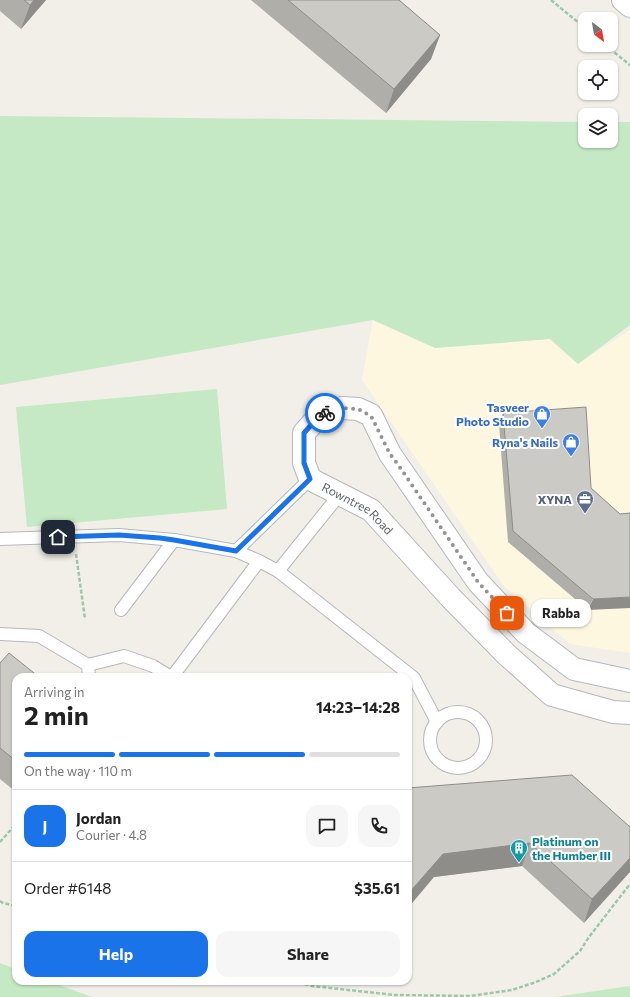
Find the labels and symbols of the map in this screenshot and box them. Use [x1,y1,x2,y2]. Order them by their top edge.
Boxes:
north arrow [578,12,618,52]
courier [305,393,345,433]
place label: Tasveer Photo Studio [456,400,529,428]
shop icon: Tasveer Photo Studio [532,404,552,429]
shop icon: Ryna's Nails [561,432,581,457]
place label: Ryna's Nails [492,435,558,449]
street label: Rowntree Road [320,479,396,537]
office icon: XYNA [575,489,595,514]
place label: XYNA [538,492,572,506]
pin [41,520,75,554]
pin [490,596,524,630]
callout: Rabba [531,599,591,627]
place label: Platinum on the Humber III [532,834,611,862]
building icon: Platinum on the Humber III [509,838,529,863]

